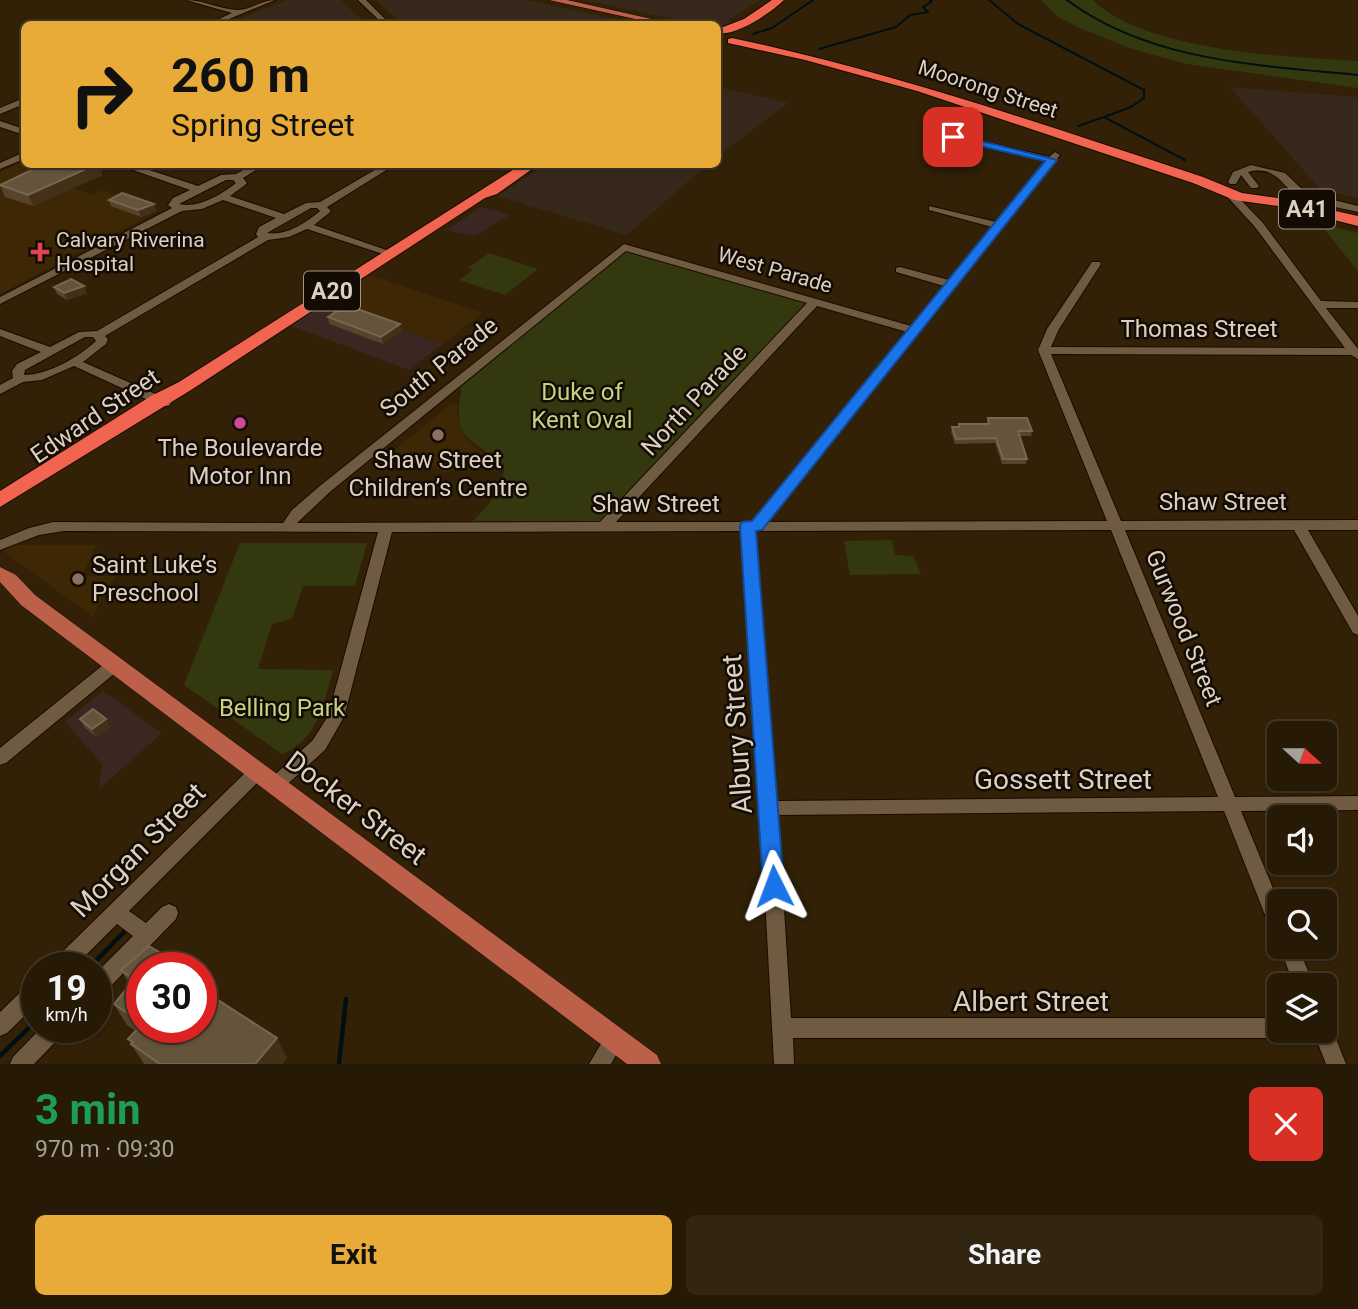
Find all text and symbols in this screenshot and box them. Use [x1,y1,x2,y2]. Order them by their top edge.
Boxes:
text: 260 m [171,47,310,104]
icon: right [56,49,147,140]
street label: Moorong Street [915,55,1061,123]
text: Spring Street [171,106,355,144]
pin [923,107,983,167]
icon: arrive [934,118,972,156]
road number: A41 [1279,190,1335,229]
place label: Calvary Riverina Hospital [56,228,205,276]
marker: Calvary Riverina Hospital [30,242,50,262]
street label: West Parade [715,242,835,298]
road number: A20 [304,272,360,310]
street label: South Parade [375,311,503,423]
street label: Thomas Street [1121,315,1278,343]
street label: North Parade [635,339,753,461]
street label: Edward Street [26,363,165,469]
park label: Duke of Kent Oval [531,378,633,434]
marker: The Boulevarde Motor Inn [232,415,248,431]
marker: Shaw Street Children’s Centre [430,427,446,443]
place label: The Boulevarde Motor Inn [157,434,323,490]
place label: Shaw Street Children’s Centre [349,446,527,502]
street label: Shaw Street [1159,488,1287,516]
street label: Shaw Street [592,490,720,518]
street label: Gurwood Street [1140,546,1228,710]
place label: Saint Luke’s Preschool [92,551,217,607]
marker: Saint Luke’s Preschool [70,571,86,587]
street label: Albury Street [715,653,759,815]
park label: Belling Park [219,694,346,722]
north arrow [1267,721,1337,791]
map controls [1267,721,1337,1043]
street label: Docker Street [279,744,433,872]
street label: Gossett Street [974,763,1152,796]
street label: Morgan Street [64,776,212,924]
button: sound [1267,805,1337,875]
position arrow [737,849,811,923]
button: search [1267,889,1337,959]
speed limit sign: 30 [126,952,217,1043]
text: 19 [46,968,87,1009]
button: layers [1267,973,1337,1043]
street label: Albert Street [953,985,1109,1018]
text: km/h [45,1004,88,1025]
text: 3 min [35,1085,141,1134]
button: close [1249,1087,1323,1161]
text: 970 m · 09:30 [35,1136,174,1163]
button: Exit [35,1215,672,1295]
button: Share [686,1215,1323,1295]

